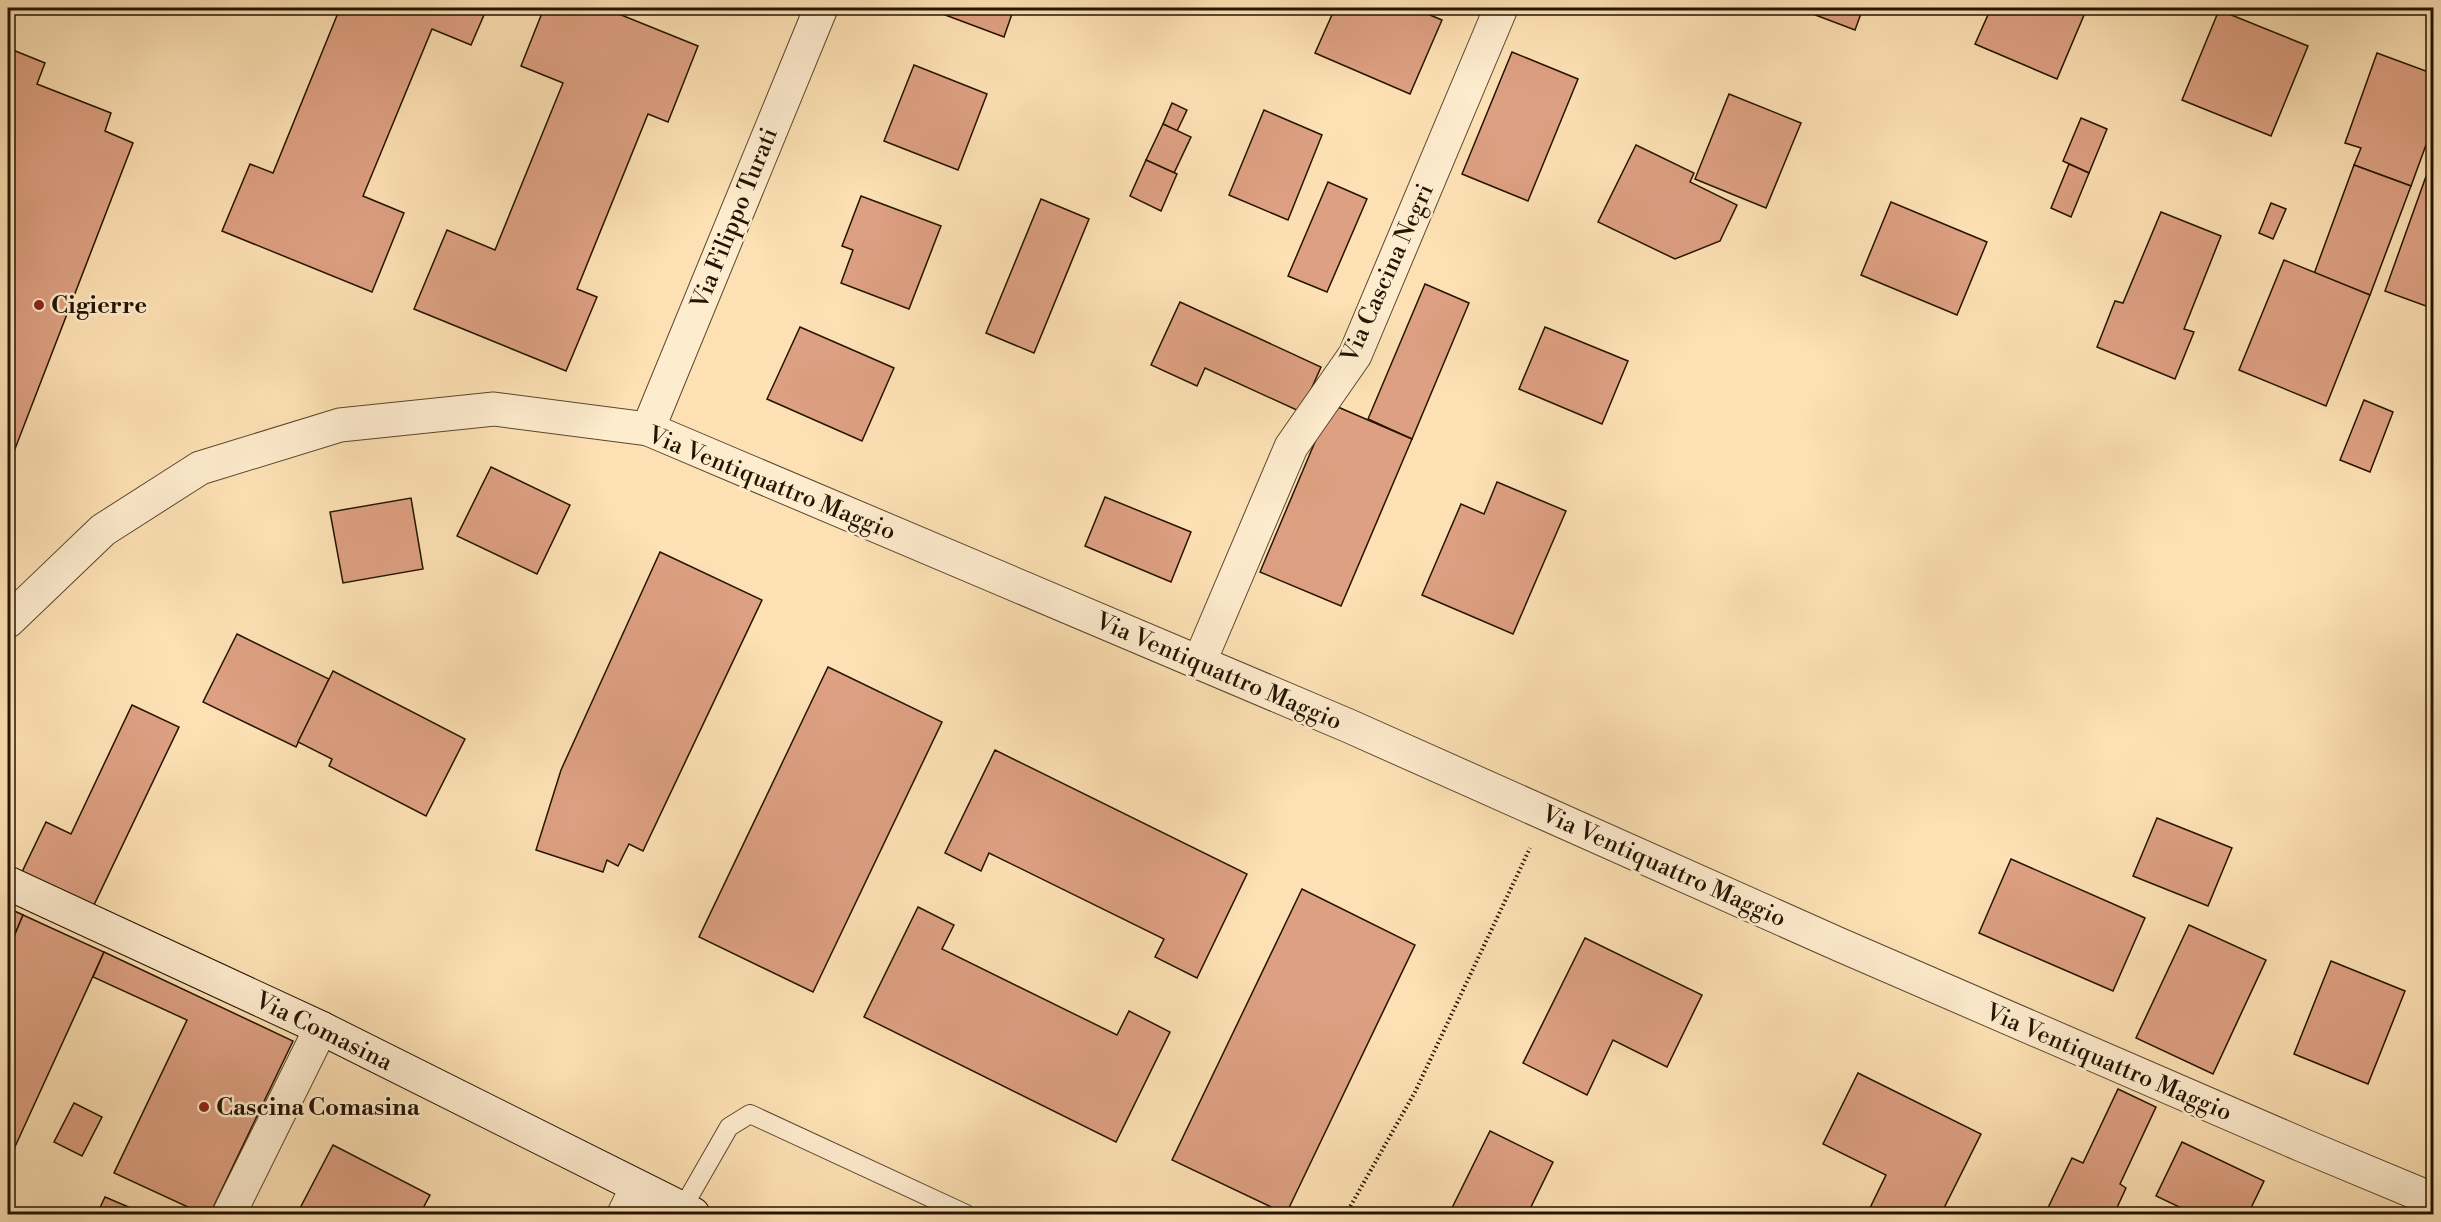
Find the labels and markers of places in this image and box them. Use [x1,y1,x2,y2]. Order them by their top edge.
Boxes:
place label: Cigierre [51,291,147,321]
marker: Cigierre [32,298,46,312]
place label: Cascina Comasina [216,1093,421,1123]
marker: Cascina Comasina [197,1100,211,1114]

